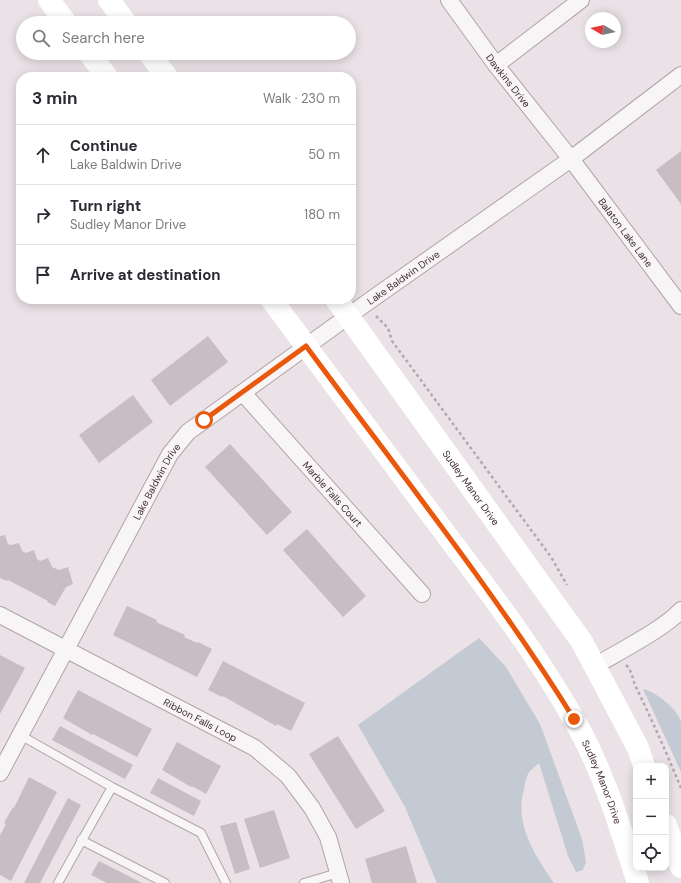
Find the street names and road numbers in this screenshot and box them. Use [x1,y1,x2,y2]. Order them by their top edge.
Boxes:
street label: Dawkins Drive [483,51,533,110]
street label: Balaton Lake Lane [595,195,656,270]
street label: Lake Baldwin Drive [365,247,443,308]
street label: Lake Baldwin Drive [130,440,184,522]
street label: Sudley Manor Drive [439,448,502,528]
street label: Marble Falls Court [300,459,365,530]
street label: Ribbon Falls Loop [161,695,239,744]
street label: Sudley Manor Drive [579,738,624,826]

